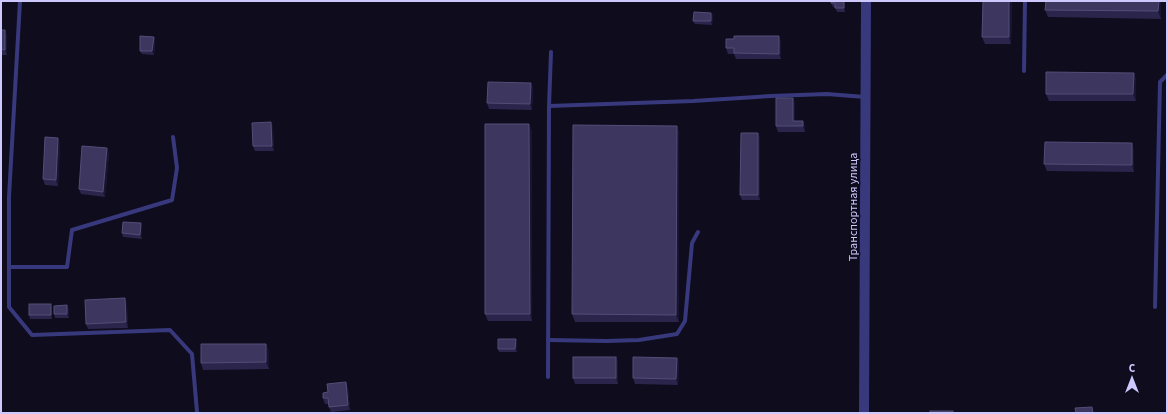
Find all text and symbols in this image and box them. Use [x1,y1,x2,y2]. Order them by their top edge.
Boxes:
street label: Транспортная улица [845,153,862,261]
north arrow [1112,358,1152,398]
text: С [1129,361,1136,376]

